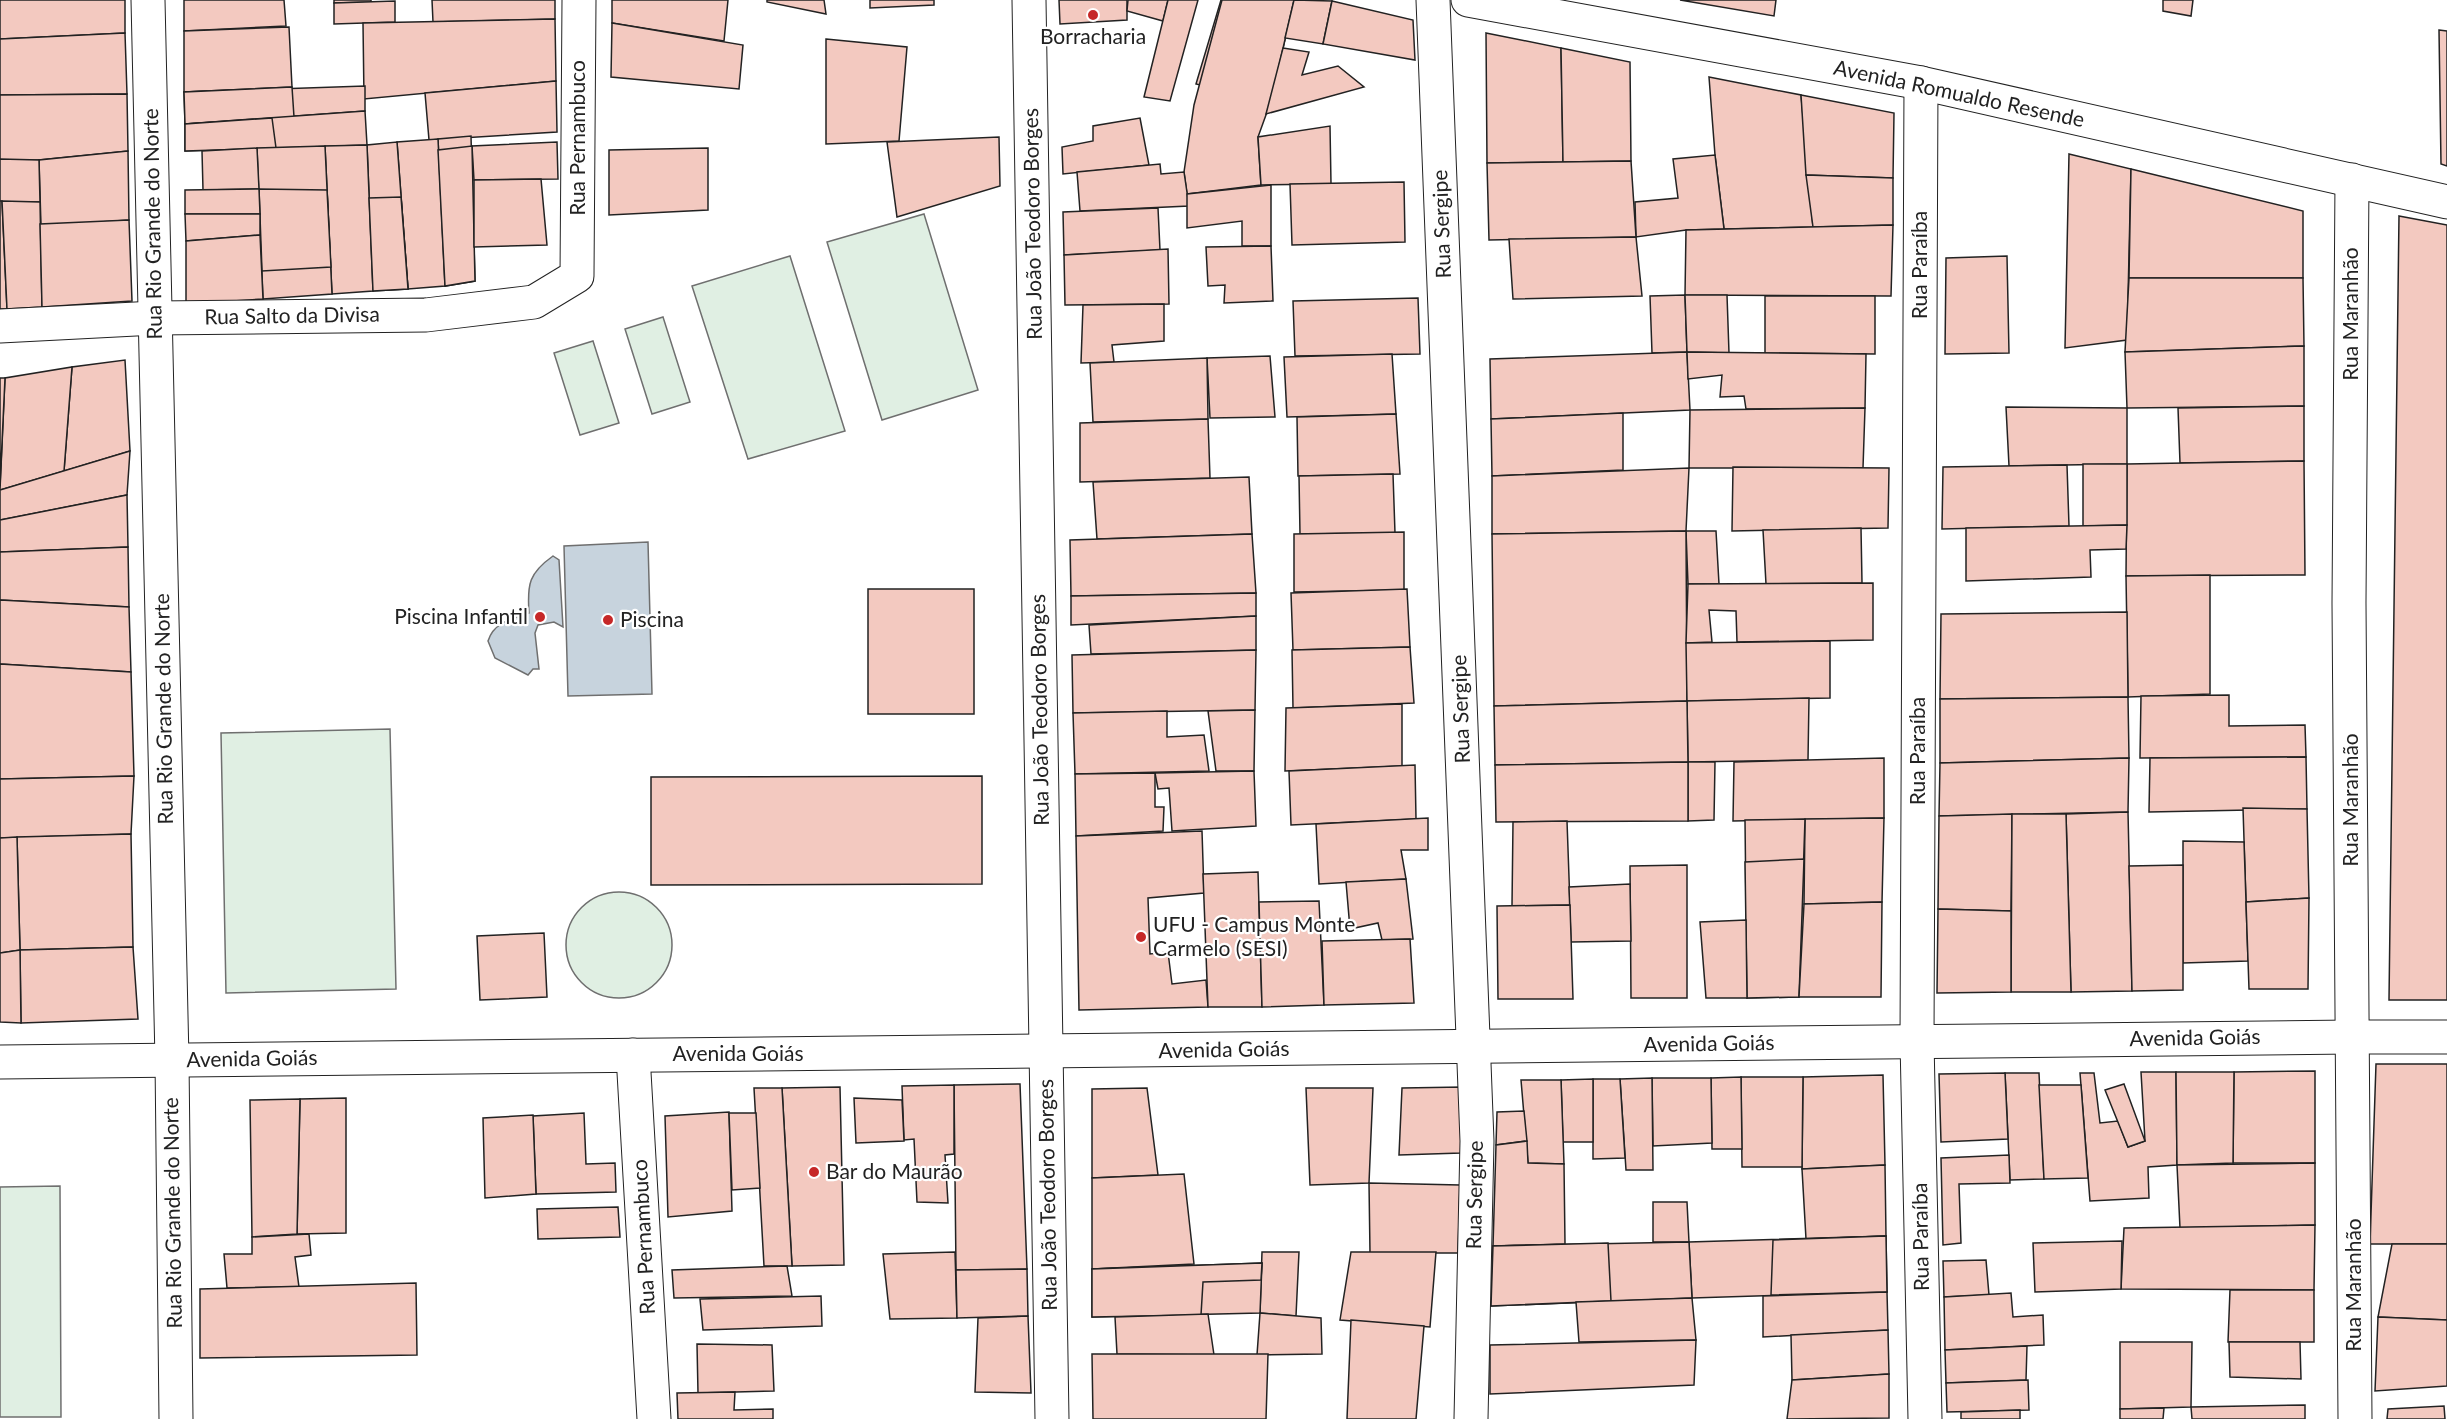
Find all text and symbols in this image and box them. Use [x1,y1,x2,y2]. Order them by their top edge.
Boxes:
marker: Borracharia [1086,8,1100,22]
place label: Borracharia [1040,23,1146,48]
street label: Avenida Romualdo Resende [1832,54,2087,131]
street label: Rua Pernambuco [564,60,589,216]
street label: Rua Rio Grande do Norte [137,108,166,340]
street label: Rua João Teodoro Borges [1017,108,1046,340]
street label: Rua Sergipe [1426,169,1455,279]
street label: Rua Paraíba [1906,211,1931,319]
street label: Rua Maranhão [2337,247,2362,381]
street label: Rua Salto da Divisa [204,300,380,329]
street label: Rua Rio Grande do Norte [148,593,177,825]
street label: Rua João Teodoro Borges [1024,594,1053,826]
place label: Piscina Infantil [394,603,528,628]
place label: Piscina [620,606,684,631]
marker: Piscina Infantil [533,610,547,624]
marker: Piscina [601,613,615,627]
street label: Rua Sergipe [1445,654,1474,764]
street label: Rua Paraíba [1904,697,1929,805]
street label: Rua Maranhão [2337,733,2362,867]
place label: UFU - Campus Monte Carmelo (SESI) [1153,911,1355,960]
marker: UFU - Campus Monte Carmelo (SESI) [1134,930,1148,944]
street label: Avenida Goiás [2129,1023,2261,1050]
street label: Avenida Goiás [1643,1029,1775,1056]
street label: Avenida Goiás [1158,1035,1290,1062]
street label: Avenida Goiás [672,1040,804,1065]
street label: Avenida Goiás [186,1044,318,1071]
street label: Rua João Teodoro Borges [1032,1079,1061,1311]
street label: Rua Rio Grande do Norte [157,1097,186,1329]
street label: Rua Sergipe [1460,1140,1487,1250]
place label: Bar do Maurão [826,1158,963,1183]
street label: Rua Pernambuco [626,1159,659,1315]
marker: Bar do Maurão [807,1165,821,1179]
street label: Rua Paraíba [1906,1183,1933,1291]
street label: Rua Maranhão [2340,1218,2365,1352]

